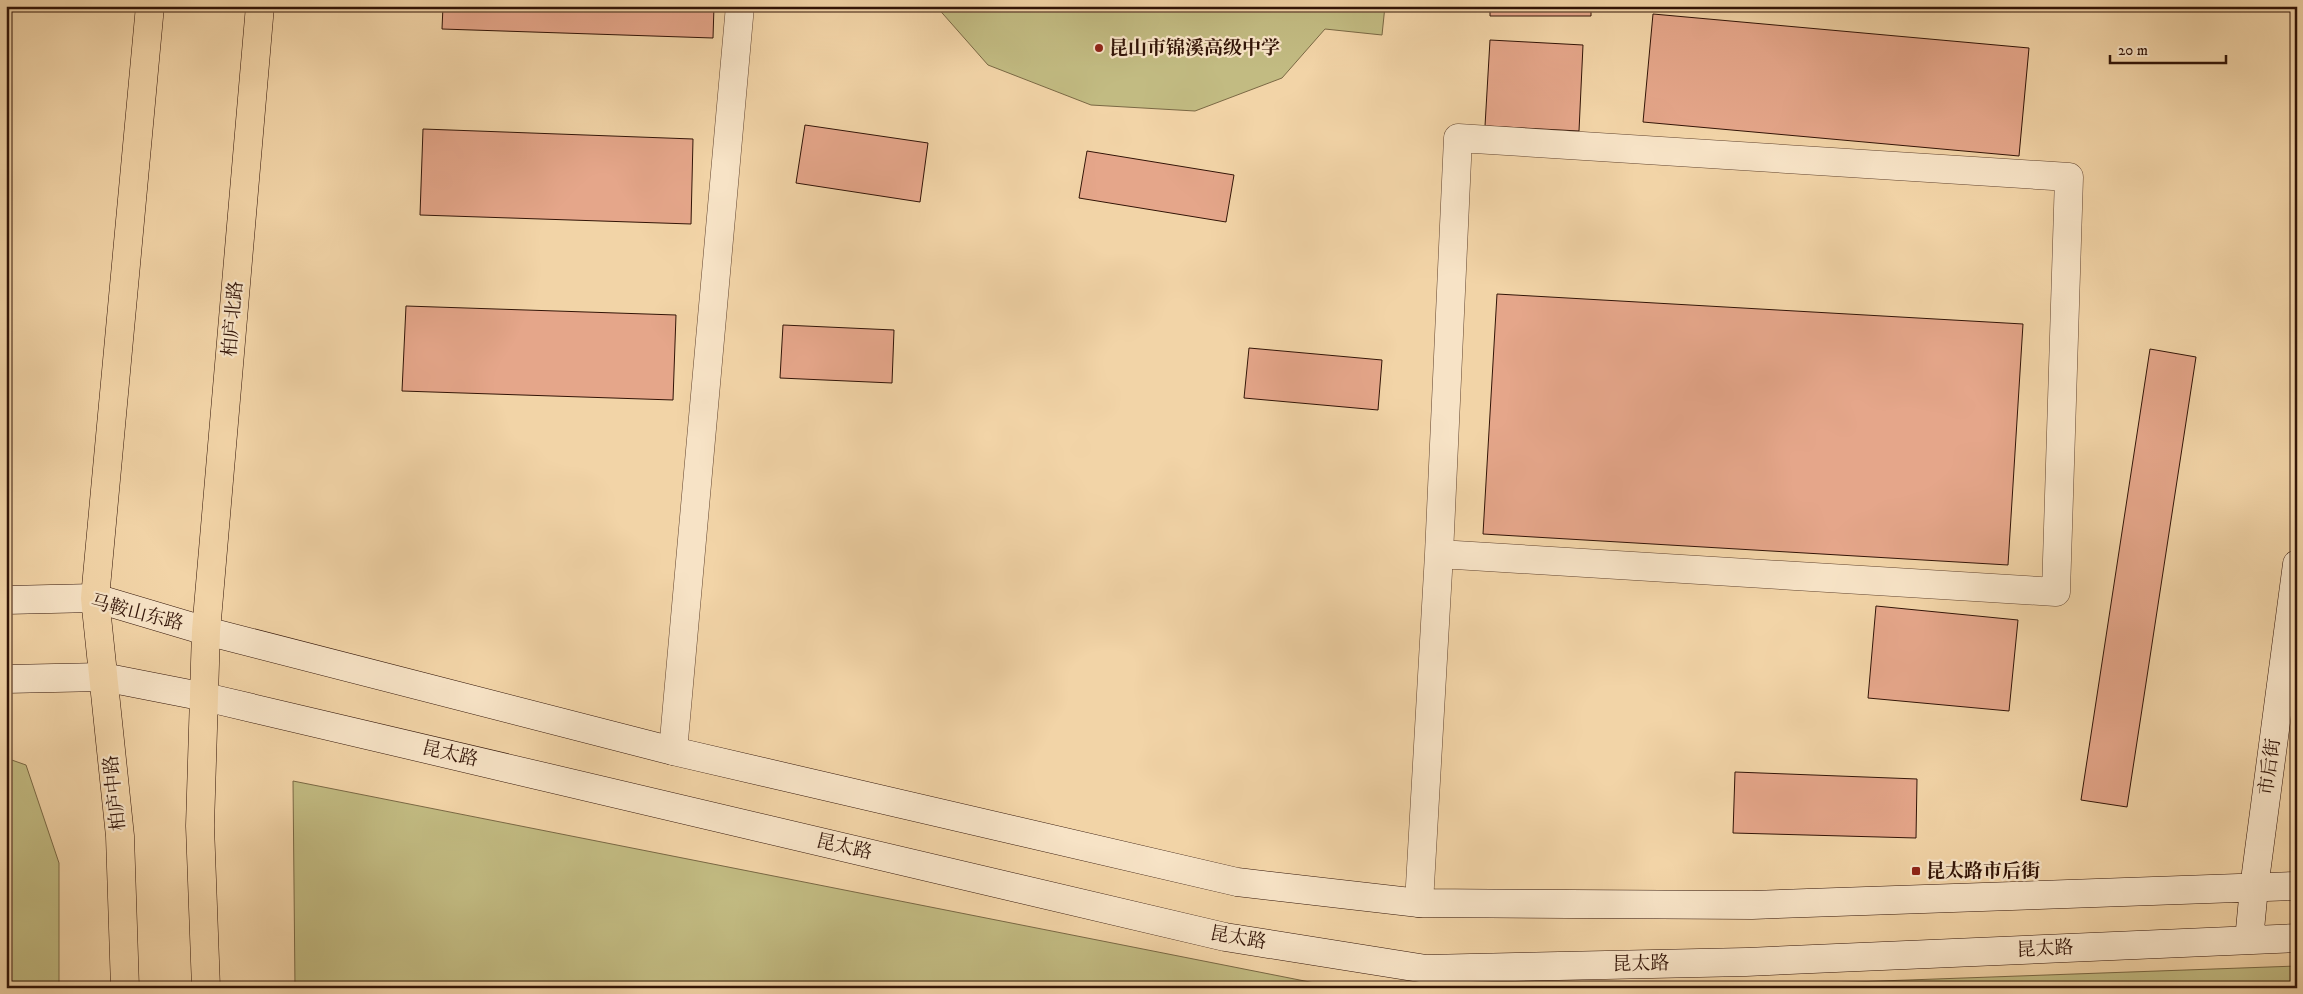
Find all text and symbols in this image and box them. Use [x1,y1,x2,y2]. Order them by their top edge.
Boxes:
scale bar [2110,32,2227,64]
place label: 昆山市锦溪高级中学 [1109,37,1280,60]
text: 20 m [2118,41,2148,60]
marker: 昆山市锦溪高级中学 [1093,42,1105,54]
street label: 柏庐北路 [218,280,248,358]
street label: 马鞍山东路 [88,590,186,636]
street label: 昆太路 [420,736,480,772]
street label: 市后街 [2255,737,2285,797]
street label: 柏庐中路 [100,754,130,832]
street label: 昆太路 [814,829,874,865]
place label: 昆太路市后街 [1926,860,2040,883]
marker: 昆太路市后街 [1910,865,1922,877]
street label: 昆太路 [1208,922,1268,954]
street label: 昆太路 [2016,936,2074,962]
street label: 昆太路 [1612,952,1670,976]

